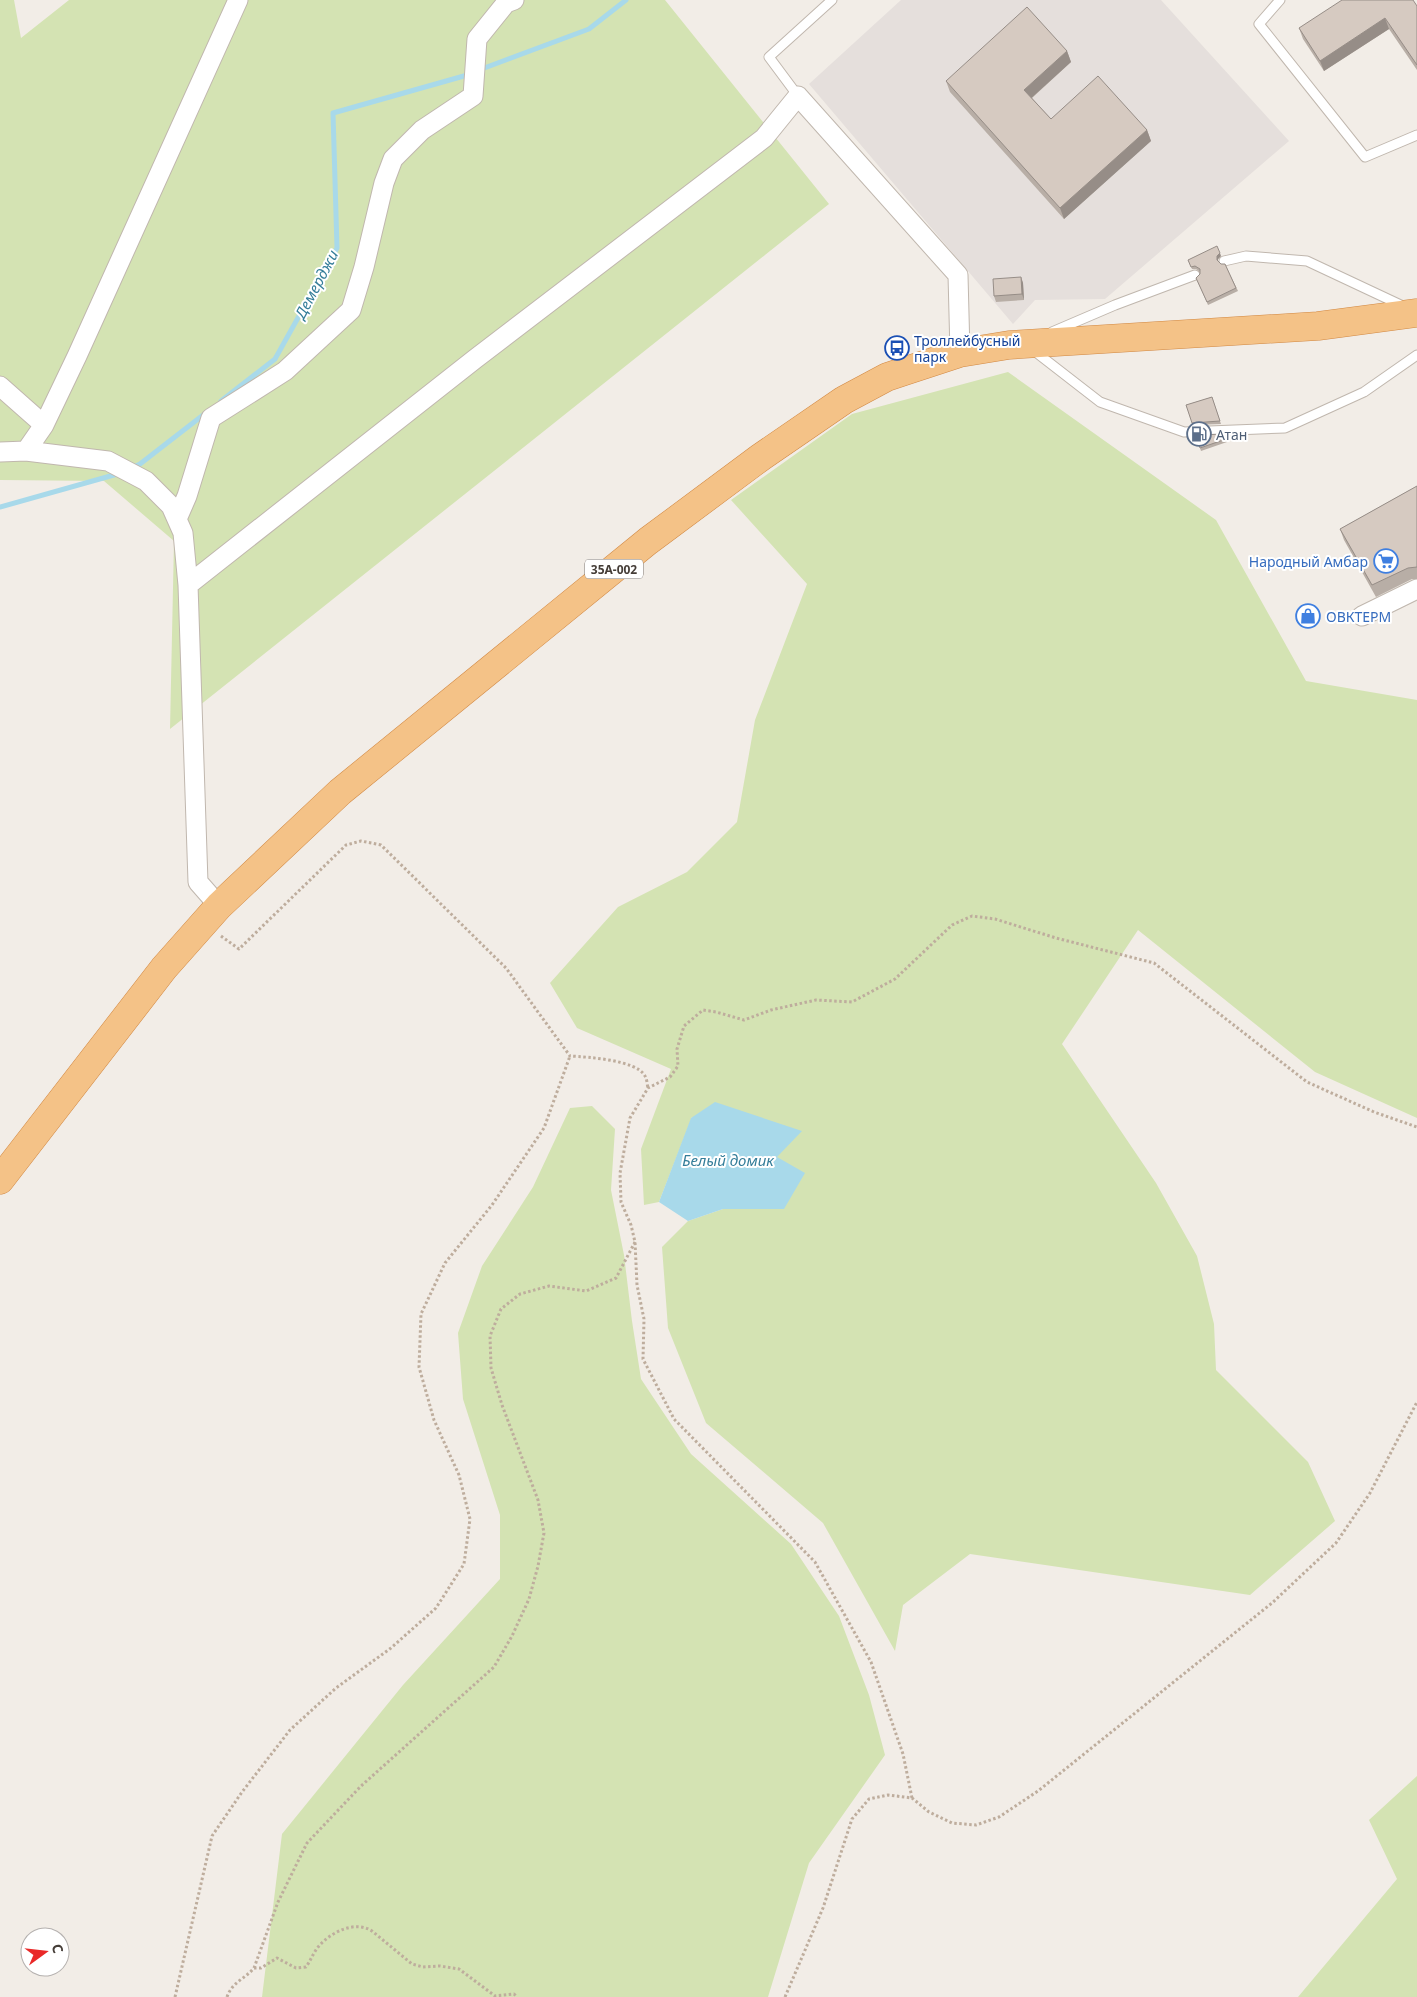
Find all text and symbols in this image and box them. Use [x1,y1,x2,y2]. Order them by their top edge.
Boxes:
water label: Демерджи [289,246,343,324]
place label: Троллейбусный парк [914,331,1021,366]
bus stop icon: Троллейбусный парк [884,335,910,361]
fuel station icon: Атан [1186,421,1212,447]
place label: Атан [1216,425,1247,444]
supermarket icon: Народный Амбар [1373,548,1399,574]
place label: Народный Амбар [1249,552,1368,571]
road number: 35А-002 [585,560,643,578]
shop icon: ОВКТЕРМ [1295,603,1321,629]
place label: ОВКТЕРМ [1326,607,1391,626]
water label: Белый домик [682,1150,775,1170]
north arrow [20,1927,70,1977]
text: С [48,1942,68,1955]

